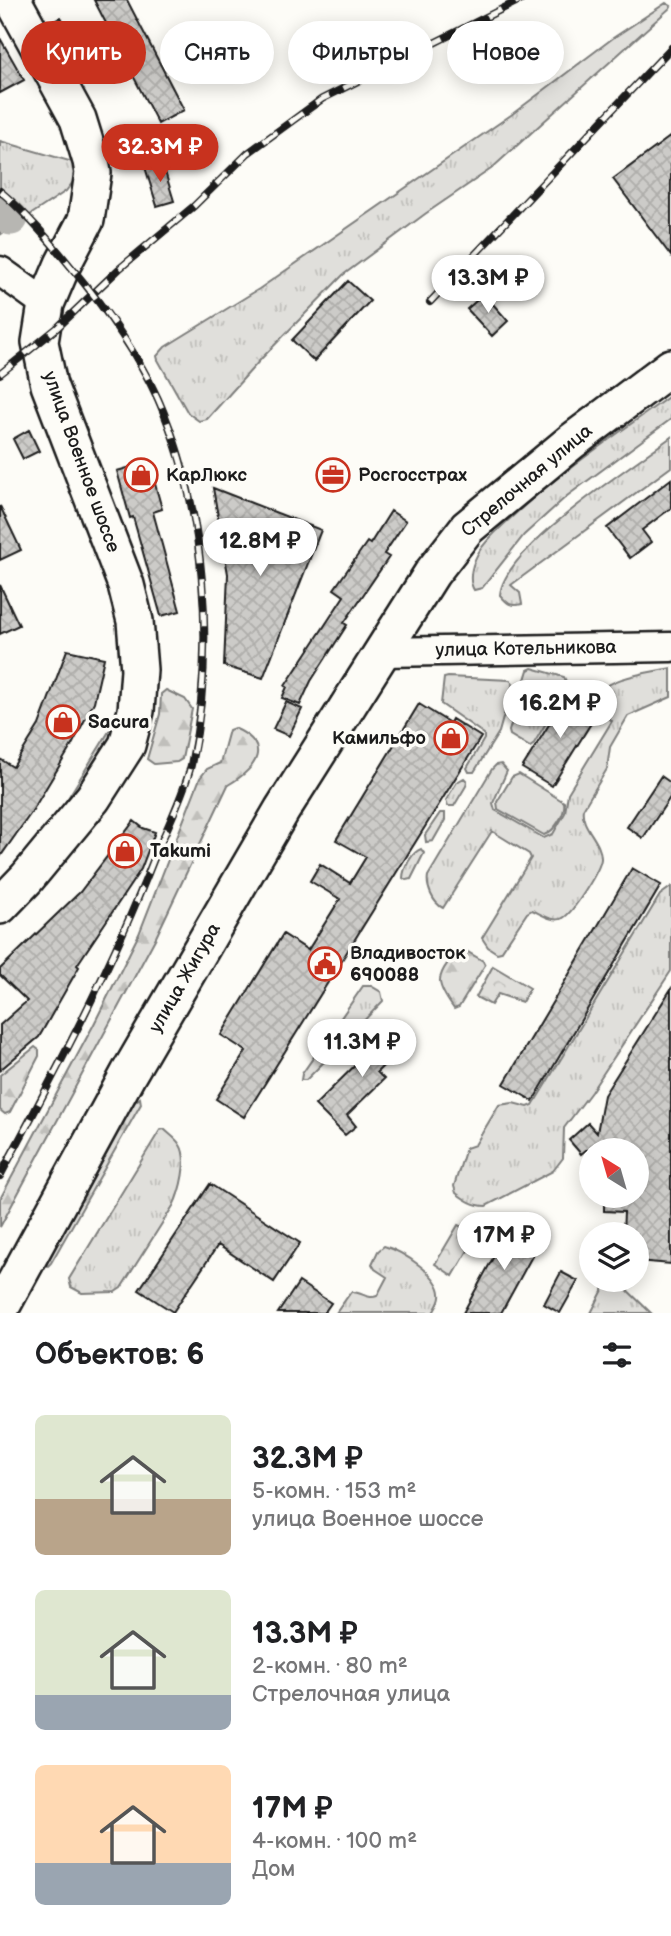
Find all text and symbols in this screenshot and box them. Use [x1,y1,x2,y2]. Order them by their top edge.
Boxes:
chip: Купить [21,21,146,84]
chip: Снять [160,21,274,84]
chip: Фильтры [288,21,433,84]
chip: Новое [447,21,564,84]
pin: 32.3M ₽ [95,124,225,184]
text: 32.3M ₽ [117,133,203,161]
pin: 13.3M ₽ [423,256,553,315]
text: 13.3M ₽ [447,264,529,292]
street label: улица Военное шоссе [37,368,125,556]
street label: Стрелочная улица [457,420,597,542]
shop icon: КарЛюкс [122,456,160,494]
office icon: Росгосстрах [314,456,352,494]
place label: КарЛюкс [166,464,247,487]
place label: Росгосстрах [358,464,467,487]
pin: 12.8M ₽ [195,518,325,578]
text: 12.8M ₽ [219,527,301,555]
street label: улица Котельникова [435,636,617,662]
pin: 16.2M ₽ [495,680,625,740]
text: 16.2M ₽ [519,689,601,717]
shop icon: Sacura [44,703,82,741]
place label: Sacura [88,711,150,734]
shop icon: Камильфо [432,719,470,757]
place label: Камильфо [332,727,426,750]
shop icon: Takumi [106,832,144,870]
place label: Takumi [150,840,211,863]
street label: улица Жигура [144,919,226,1037]
place label: Владивосток 690088 [350,942,466,987]
public building icon: Владивосток 690088 [306,945,344,983]
pin: 11.3M ₽ [297,1020,427,1079]
text: 11.3M ₽ [323,1028,401,1056]
north arrow [579,1138,649,1208]
map controls [579,1138,649,1292]
pin: 17M ₽ [455,1212,553,1272]
text: 17M ₽ [473,1221,535,1249]
button: layers [579,1222,649,1292]
icon: filters [598,1336,636,1374]
text: Объектов: 6 [35,1337,204,1373]
text: 32.3M ₽ [252,1441,363,1477]
icon: home [91,1443,175,1527]
text: 5-комн. · 153 m² [252,1477,417,1505]
text: улица Военное шоссе [252,1505,483,1533]
text: 13.3M ₽ [252,1616,358,1652]
icon: home [91,1618,175,1702]
text: 2-комн. · 80 m² [252,1652,408,1680]
text: Стрелочная улица [252,1680,450,1708]
text: 17M ₽ [252,1791,333,1827]
icon: home [91,1793,175,1877]
text: 4-комн. · 100 m² [252,1827,417,1855]
text: Дом [252,1855,295,1883]

